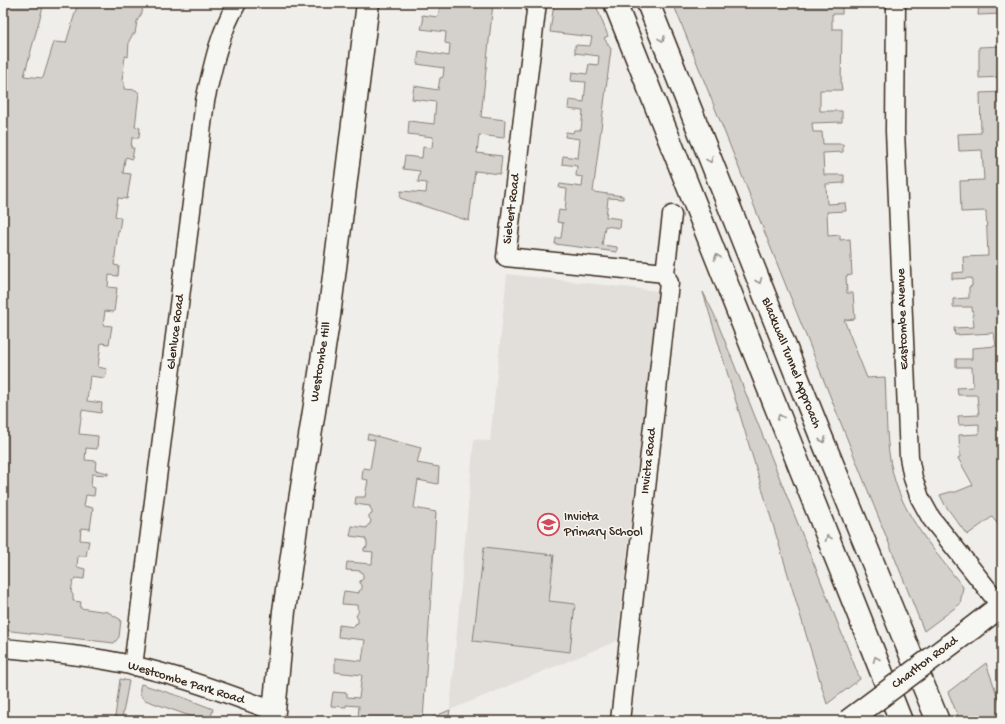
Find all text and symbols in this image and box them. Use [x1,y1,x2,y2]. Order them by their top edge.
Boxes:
one-way arrow [657,35,665,43]
one-way arrow [706,156,714,163]
street label: Siebert Road [500,172,524,245]
one-way arrow [713,254,721,261]
street label: Eastcombe Avenue [894,268,912,370]
one-way arrow [754,277,762,284]
street label: Glenluce Road [164,292,188,370]
street label: Blackwall Tunnel Approach [758,295,824,431]
street label: Westcombe Hill [307,321,335,403]
one-way arrow [776,414,784,421]
street label: Invicta Road [638,426,660,495]
one-way arrow [818,437,826,444]
place label: Invicta Primary School [563,510,643,540]
school or university icon: Invicta Primary School [535,511,561,537]
one-way arrow [825,535,833,543]
street label: Charlton Road [889,633,962,693]
one-way arrow [873,655,881,662]
street label: Westcombe Park Road [126,658,247,708]

